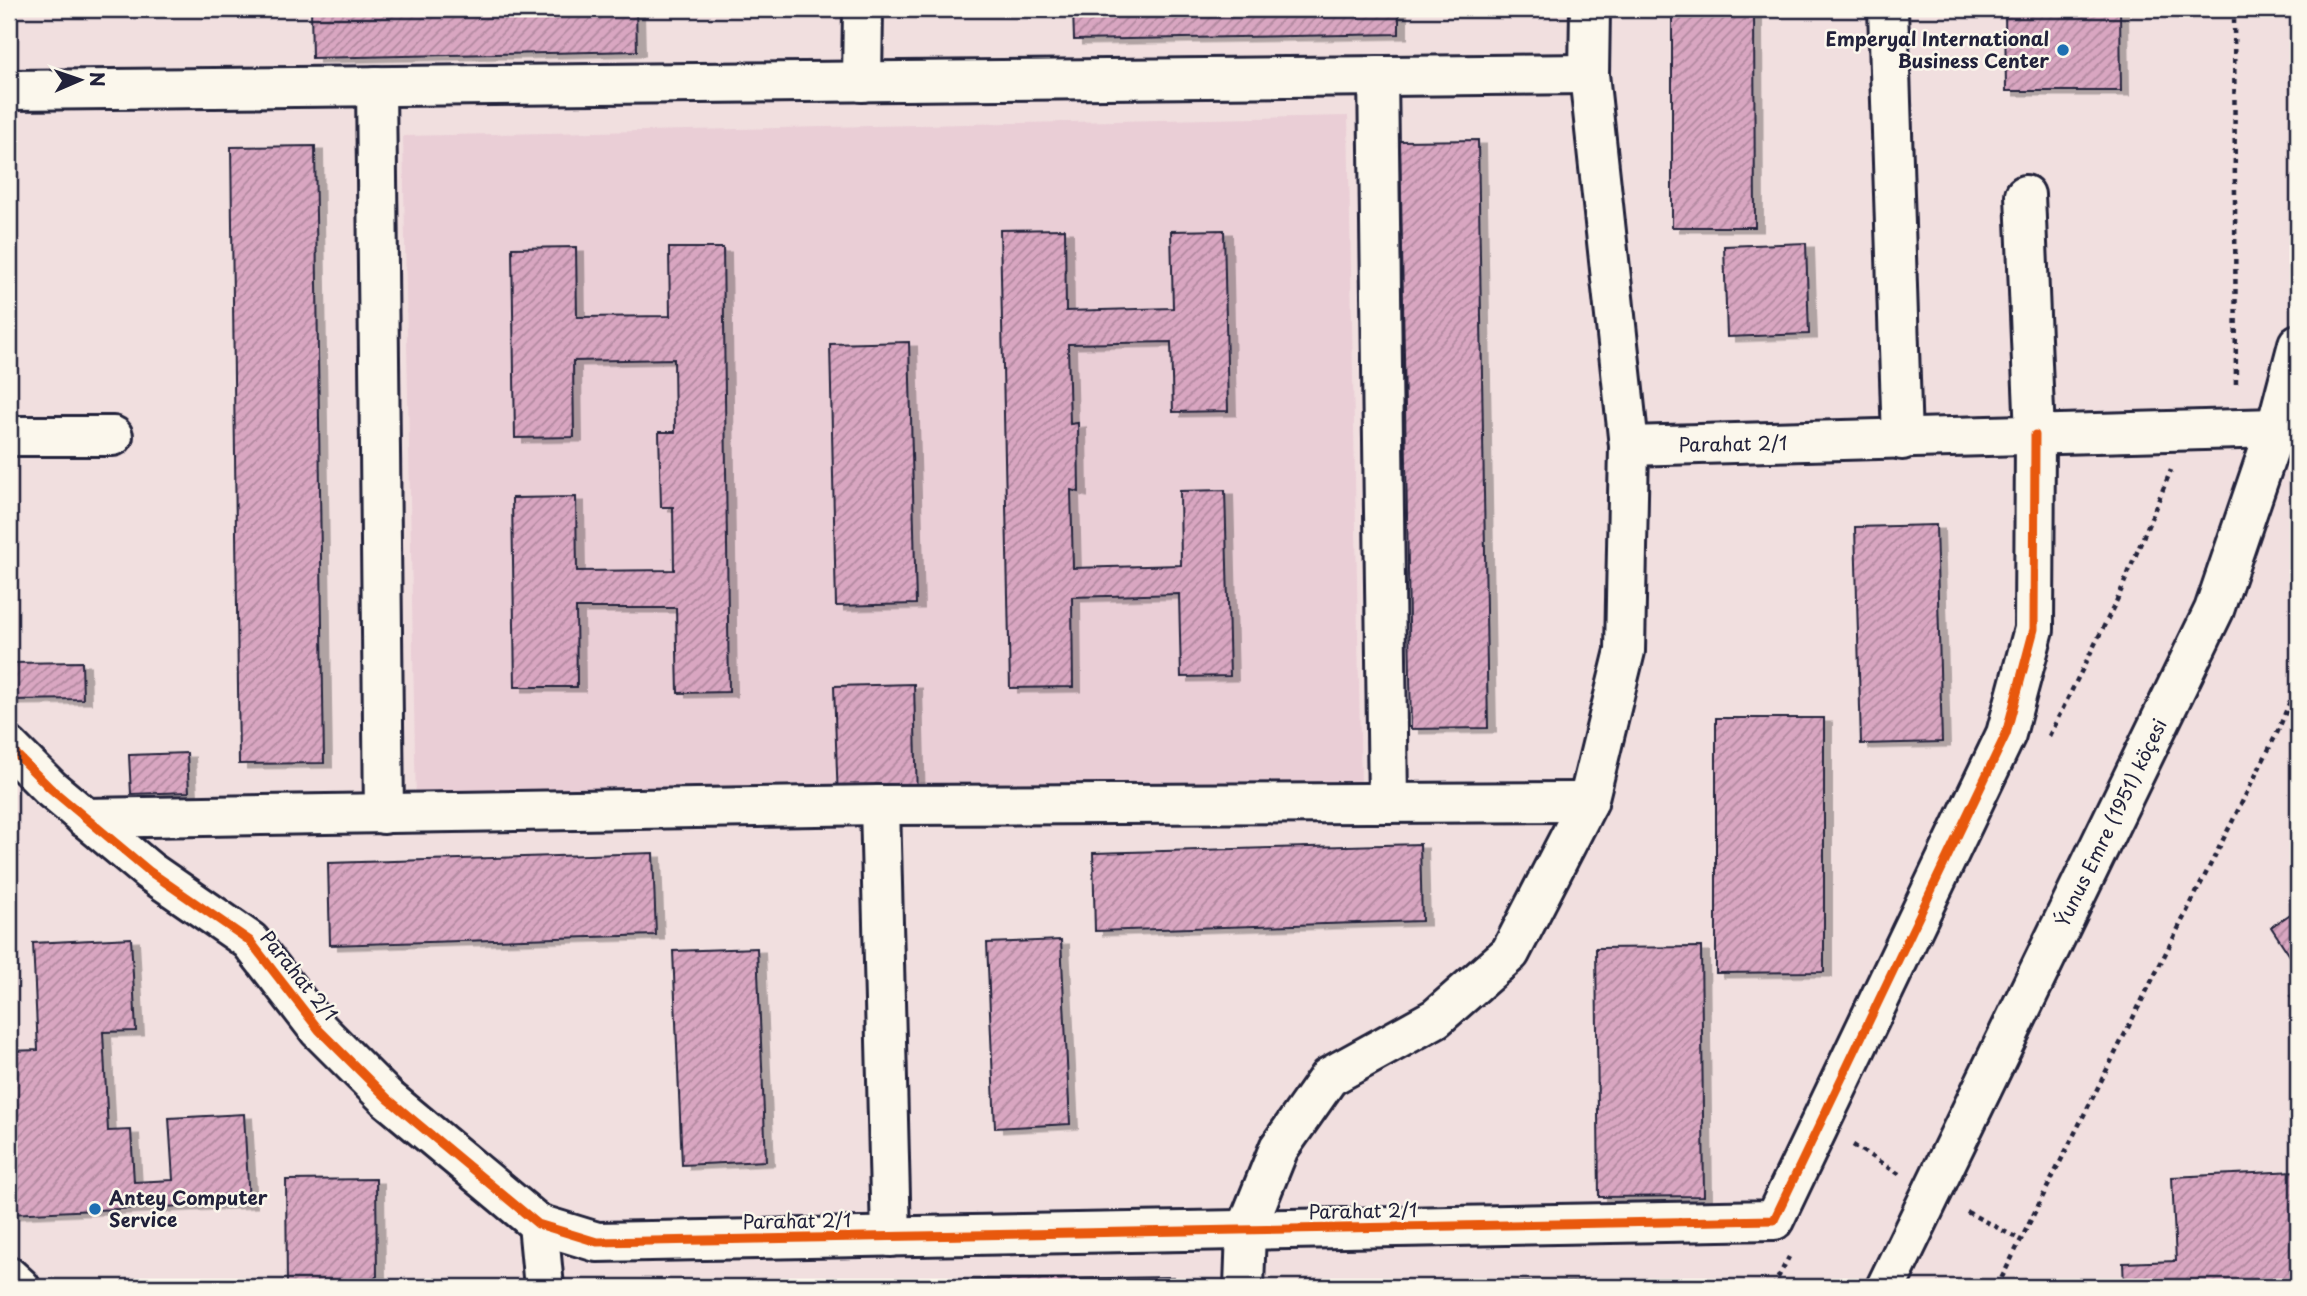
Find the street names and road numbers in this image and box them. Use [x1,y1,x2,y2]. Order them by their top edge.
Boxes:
street label: Parahat 2/1 [1678,428,1788,458]
street label: Ýunus Emre (1951) köçesi [2047,714,2173,931]
street label: Parahat 2/1 [255,924,345,1026]
street label: Parahat 2/1 [1308,1195,1418,1225]
street label: Parahat 2/1 [742,1205,852,1235]

